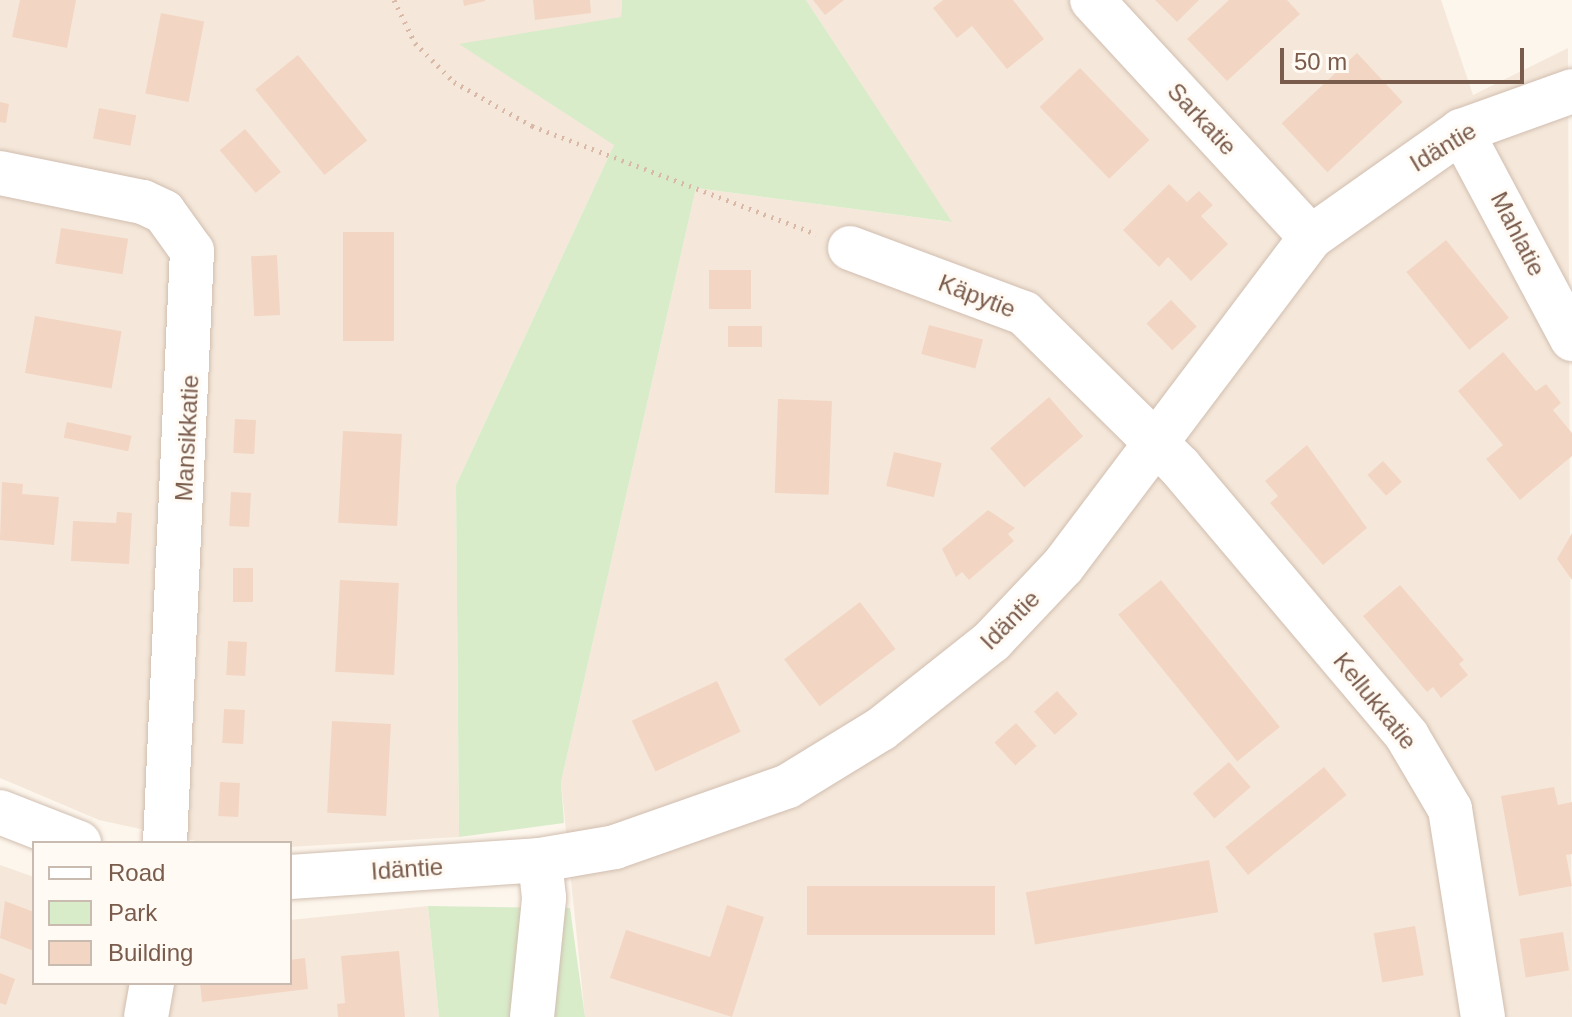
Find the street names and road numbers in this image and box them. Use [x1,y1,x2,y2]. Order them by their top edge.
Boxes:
street label: Sarkatie [1161,77,1243,161]
street label: Idäntie [1405,116,1481,178]
street label: Mahlatie [1485,187,1551,281]
street label: Käpytie [934,268,1020,324]
street label: Mansikkatie [169,374,205,502]
street label: Idäntie [974,584,1046,656]
street label: Kellukkatie [1327,647,1423,755]
street label: Idäntie [370,852,444,886]

